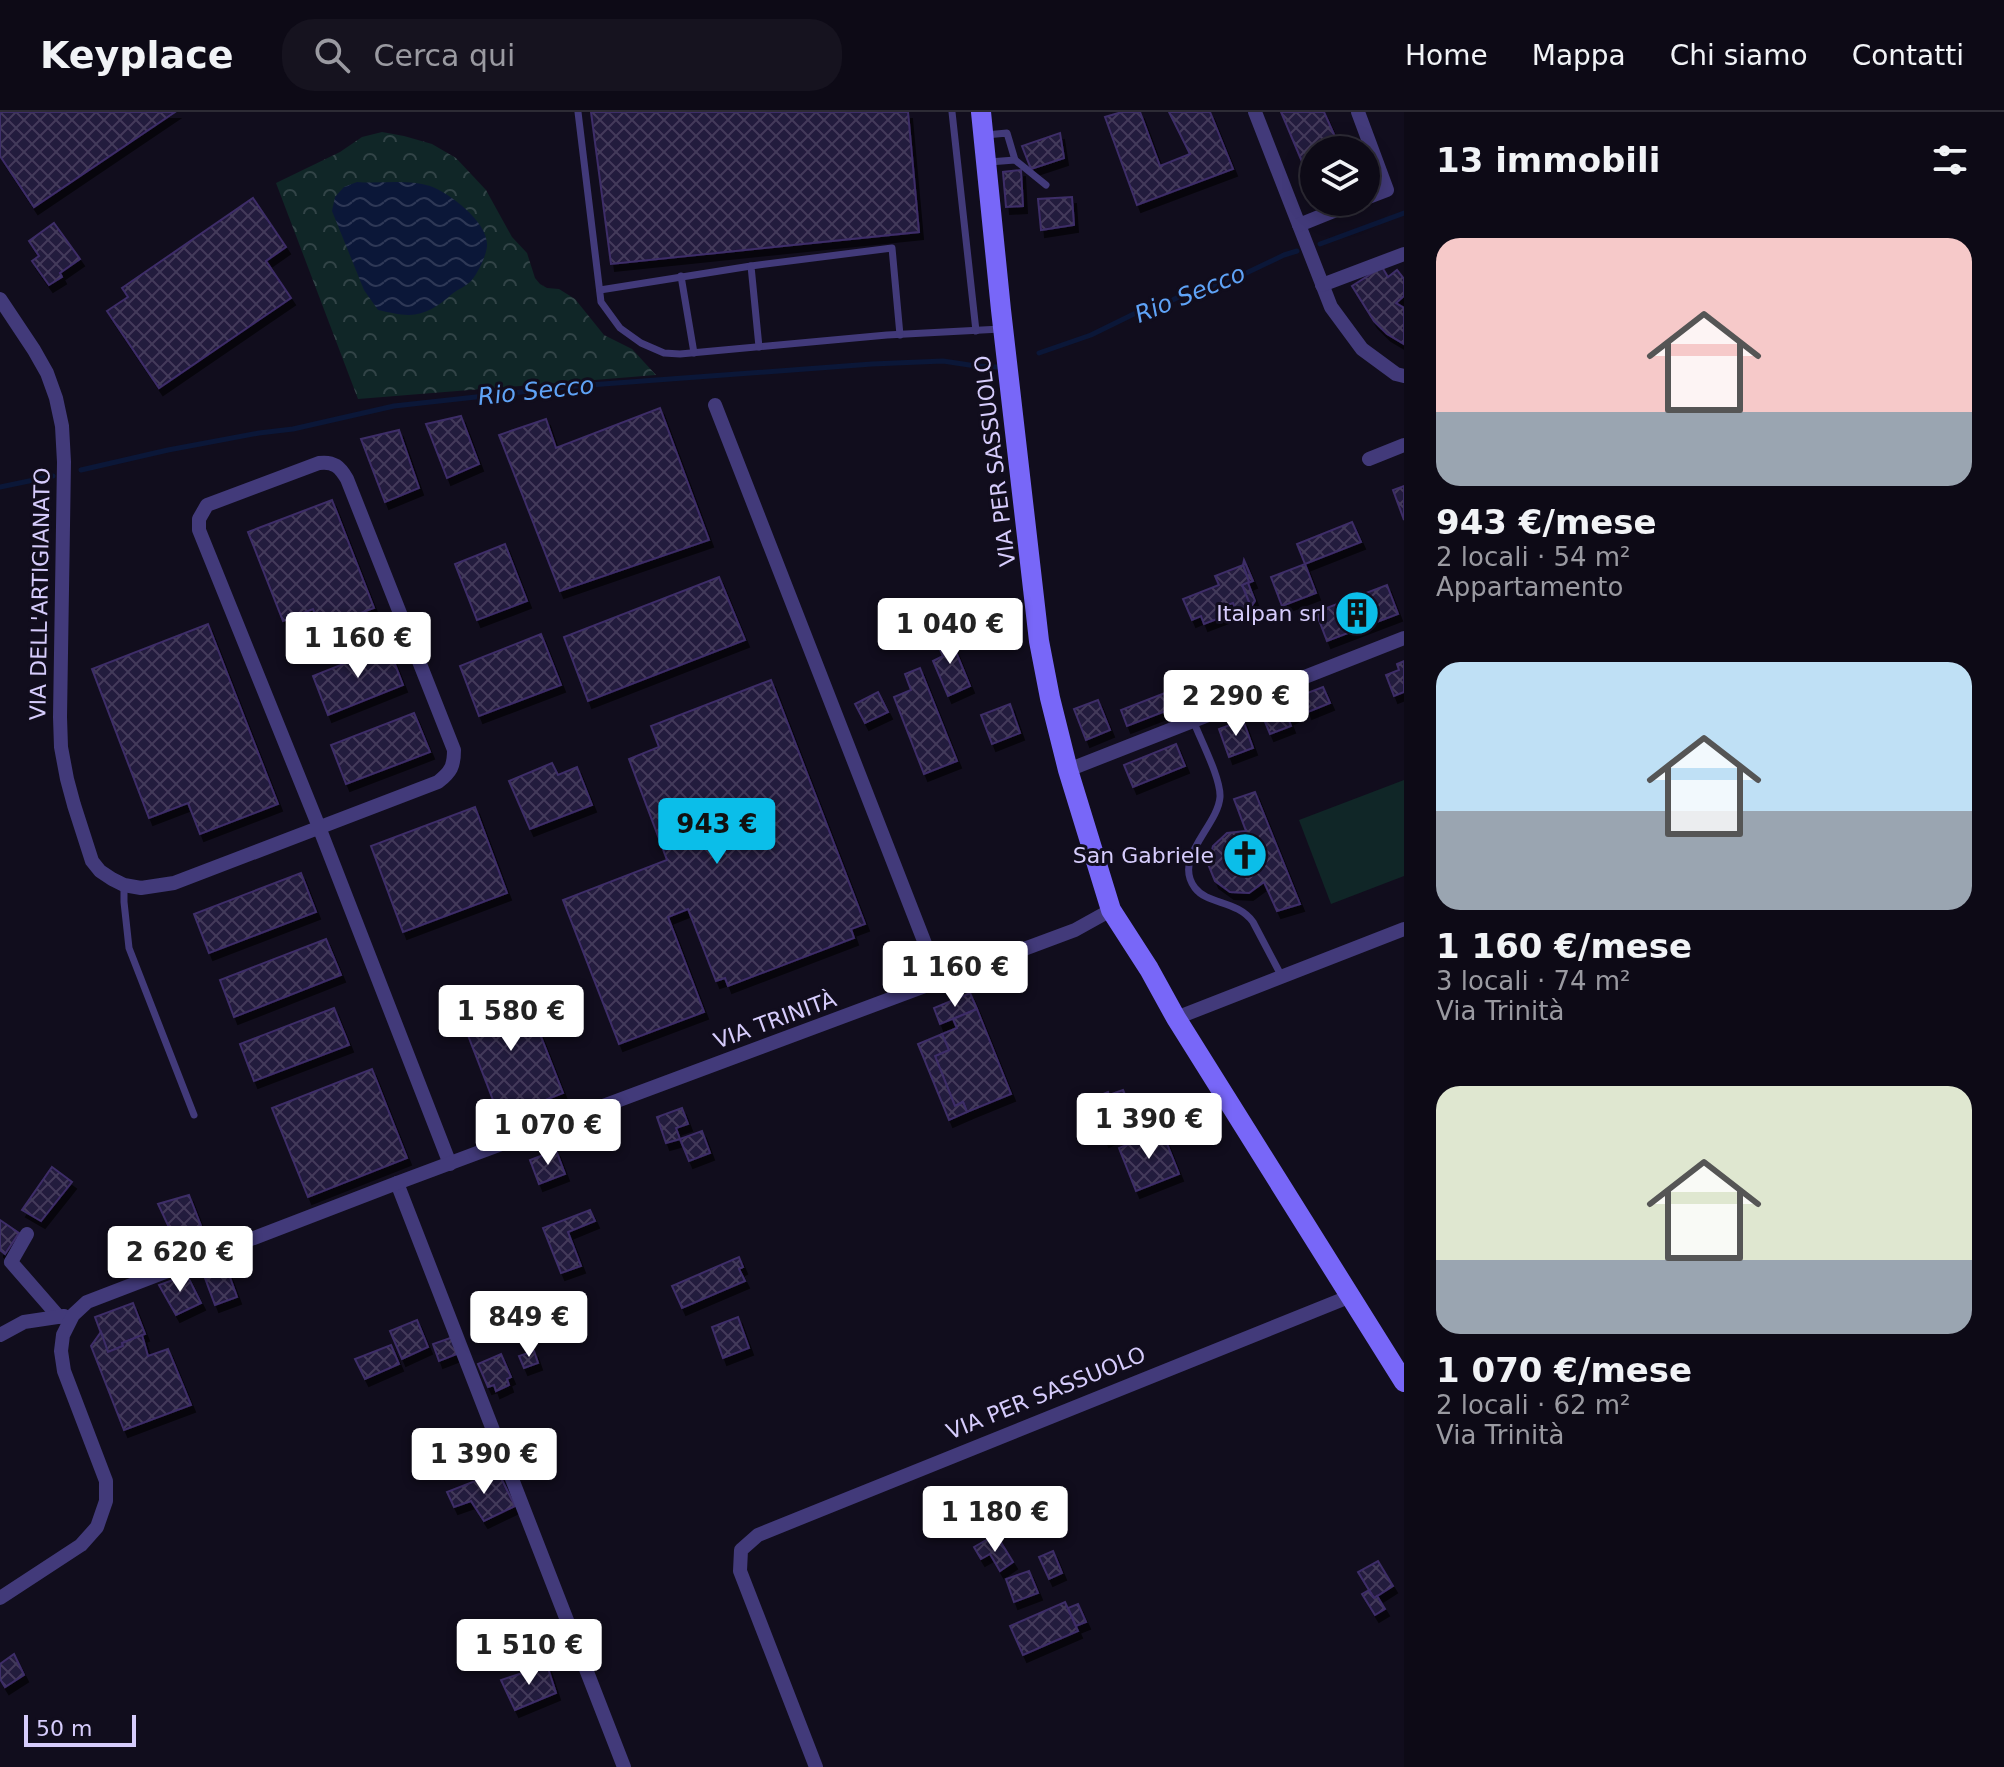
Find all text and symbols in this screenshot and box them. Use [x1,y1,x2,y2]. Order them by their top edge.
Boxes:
search box [282,19,842,91]
text: Keyplace [40,33,234,77]
icon: search [310,33,354,77]
text: Cerca qui [374,38,515,73]
text: Home [1405,39,1488,72]
text: Mappa [1532,39,1626,72]
text: Chi siamo [1670,39,1808,72]
text: Contatti [1852,39,1964,72]
map controls [1300,136,1380,216]
button: layers [1300,136,1380,216]
icon: filters [1928,138,1972,182]
text: 13 immobili [1436,140,1660,180]
water label: Rio Secco [1131,259,1249,329]
icon: home [1632,290,1776,434]
street label: VIA PER SASSUOLO [970,354,1020,568]
water label: Rio Secco [476,371,596,411]
street label: VIA DELL'ARTIGIANATO [25,467,55,721]
text: 943 €/mese [1436,502,1657,542]
text: 2 locali · 54 m² [1436,542,1631,572]
text: Appartamento [1436,572,1623,602]
building icon: Italpan srl [1333,589,1381,637]
pin: 1 040 € [876,598,1024,666]
place label: Italpan srl [1216,601,1326,626]
text: 1 040 € [896,609,1004,639]
pin: 1 160 € [284,612,432,680]
text: 1 160 € [304,623,412,653]
pin: 2 290 € [1162,670,1310,738]
text: 2 290 € [1182,681,1290,711]
icon: home [1632,714,1776,858]
pin: 943 € [661,798,773,866]
text: 943 € [676,809,758,839]
church icon: San Gabriele [1221,831,1269,879]
place label: San Gabriele [1073,843,1214,868]
text: 1 160 €/mese [1436,926,1692,966]
pin: 1 160 € [881,941,1029,1009]
text: 1 160 € [901,952,1009,982]
text: 3 locali · 74 m² [1436,966,1631,996]
pin: 1 580 € [437,985,585,1053]
street label: VIA TRINITÀ [710,986,840,1054]
text: 1 580 € [457,996,565,1026]
text: Via Trinità [1436,996,1564,1026]
pin: 1 390 € [1075,1093,1223,1161]
pin: 1 070 € [474,1099,622,1167]
text: 1 390 € [1095,1104,1203,1134]
text: 1 070 € [494,1110,602,1140]
icon: home [1632,1138,1776,1282]
pin: 2 620 € [106,1226,254,1294]
text: 2 620 € [126,1237,234,1267]
pin: 849 € [473,1291,585,1359]
text: 849 € [488,1302,570,1332]
street label: VIA PER SASSUOLO [943,1342,1149,1444]
text: 1 070 €/mese [1436,1350,1692,1390]
text: 2 locali · 62 m² [1436,1390,1631,1420]
text: Via Trinità [1436,1420,1564,1450]
pin: 1 390 € [410,1428,558,1496]
text: 1 390 € [430,1439,538,1469]
pin: 1 180 € [921,1486,1069,1554]
text: 1 180 € [941,1497,1049,1527]
pin: 1 510 € [455,1619,603,1687]
text: 1 510 € [475,1630,583,1660]
scale bar [24,1711,136,1747]
text: 50 m [36,1716,92,1741]

